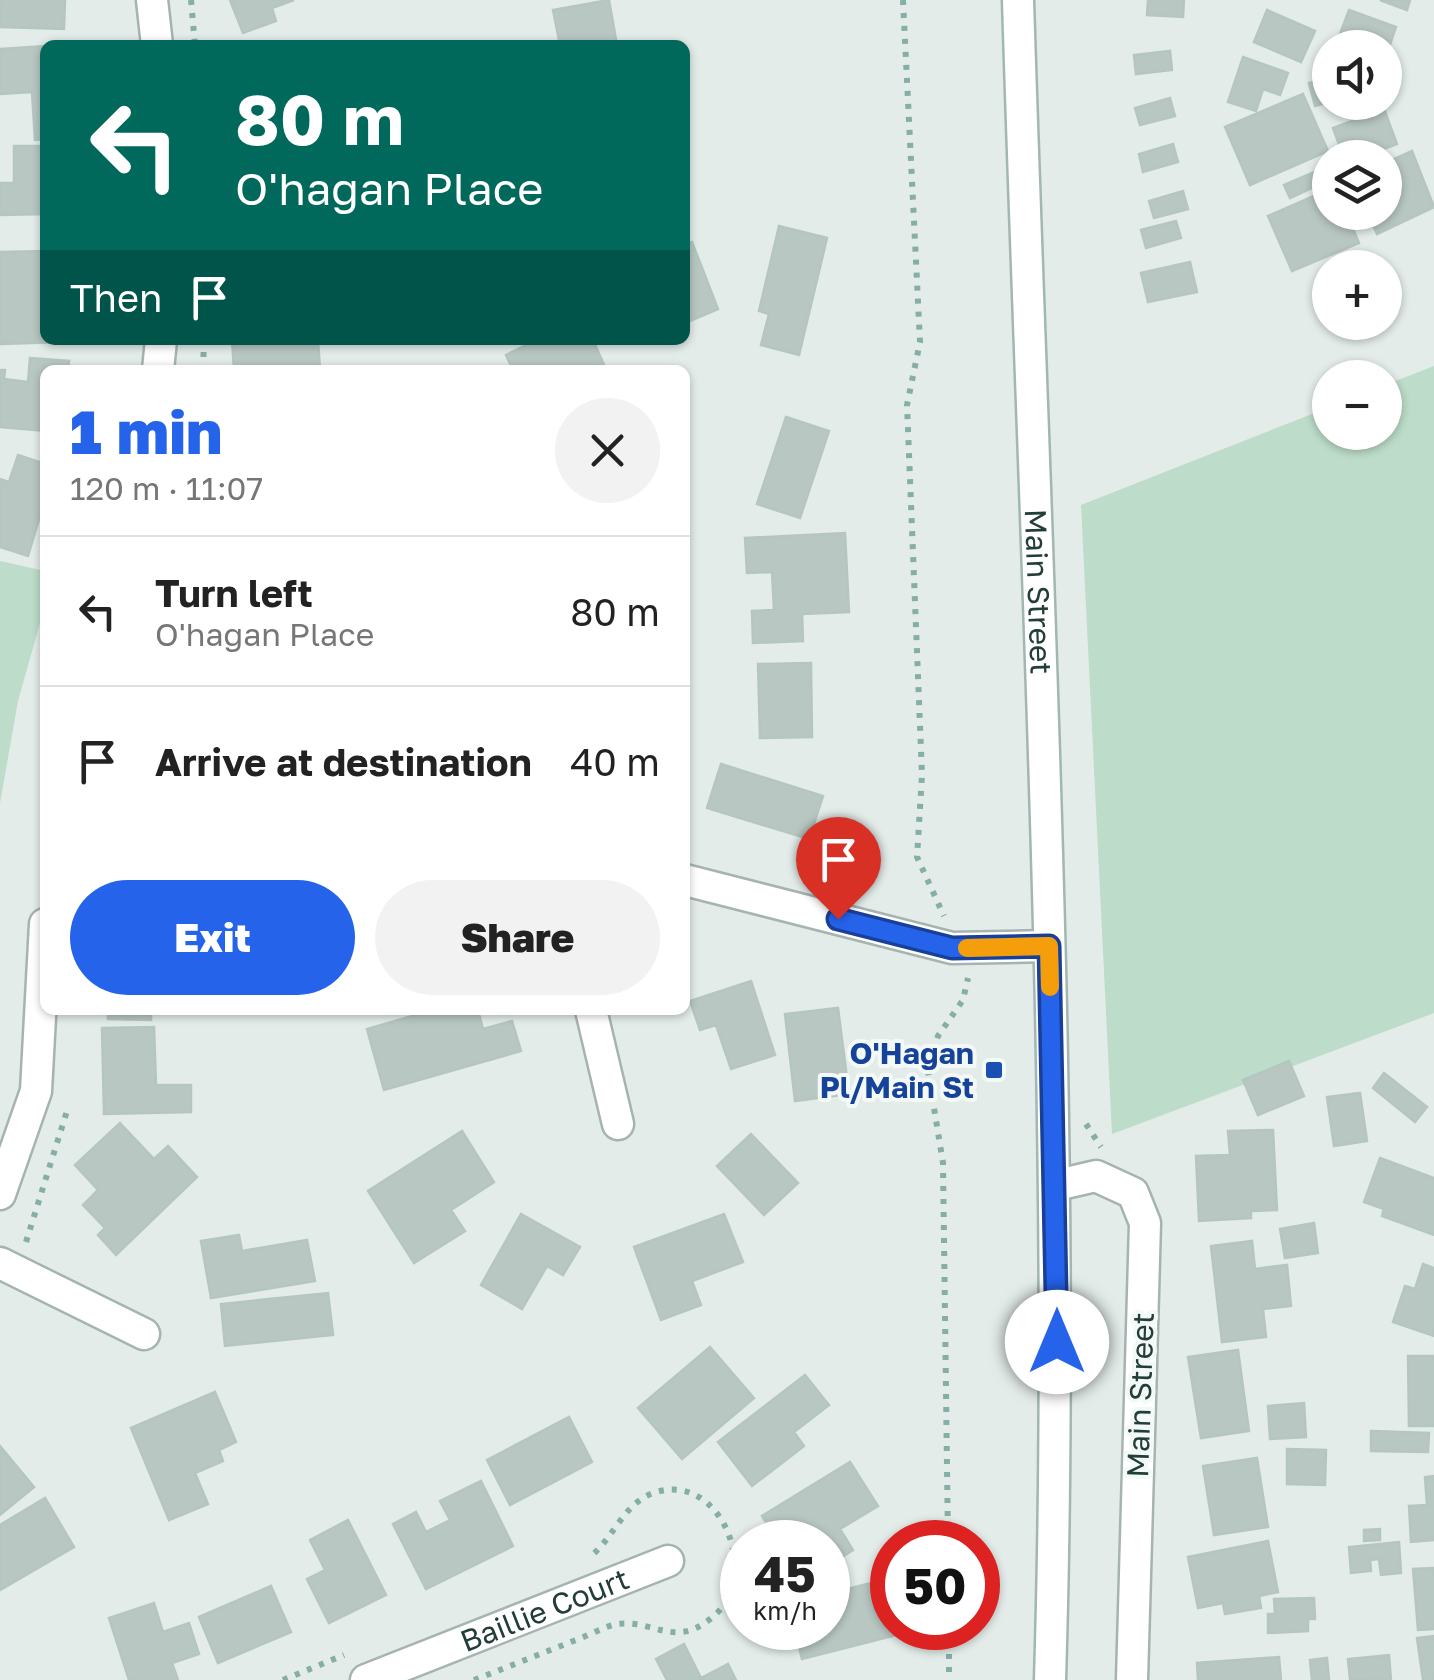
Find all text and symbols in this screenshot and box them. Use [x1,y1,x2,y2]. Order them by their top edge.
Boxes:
map controls [1312,30,1402,450]
button: sound [1312,30,1402,120]
text: 80 m [235,76,404,160]
icon: left [70,80,200,210]
button: layers [1312,140,1402,230]
text: O'hagan Place [235,161,543,215]
button: + [1312,250,1402,340]
icon: arrive [182,270,237,325]
text: Then [70,275,162,320]
button: − [1312,360,1402,450]
text: 1 min [70,395,222,467]
button: close [555,398,660,503]
text: 120 m · 11:07 [70,469,263,507]
street label: Main Street [1018,508,1060,675]
text: Turn left [155,570,313,615]
icon: left [70,584,125,639]
text: 80 m [570,589,660,634]
text: O'hagan Place [155,615,374,653]
icon: arrive [70,734,125,789]
text: Arrive at destination [155,739,532,784]
text: 40 m [570,739,660,784]
pin [796,817,881,920]
icon: arrive [811,832,866,887]
button: Exit [70,880,355,995]
button: Share [375,880,660,995]
place label: O'Hagan Pl/Main St [820,1035,974,1105]
marker: O'Hagan Pl/Main St [983,1059,1005,1081]
position arrow [1005,1290,1109,1394]
street label: Main Street [1119,1312,1161,1478]
speed limit sign: 50 [870,1520,1000,1650]
text: 45 [754,1543,816,1603]
street label: Baillie Court [455,1560,634,1659]
text: km/h [753,1595,817,1626]

